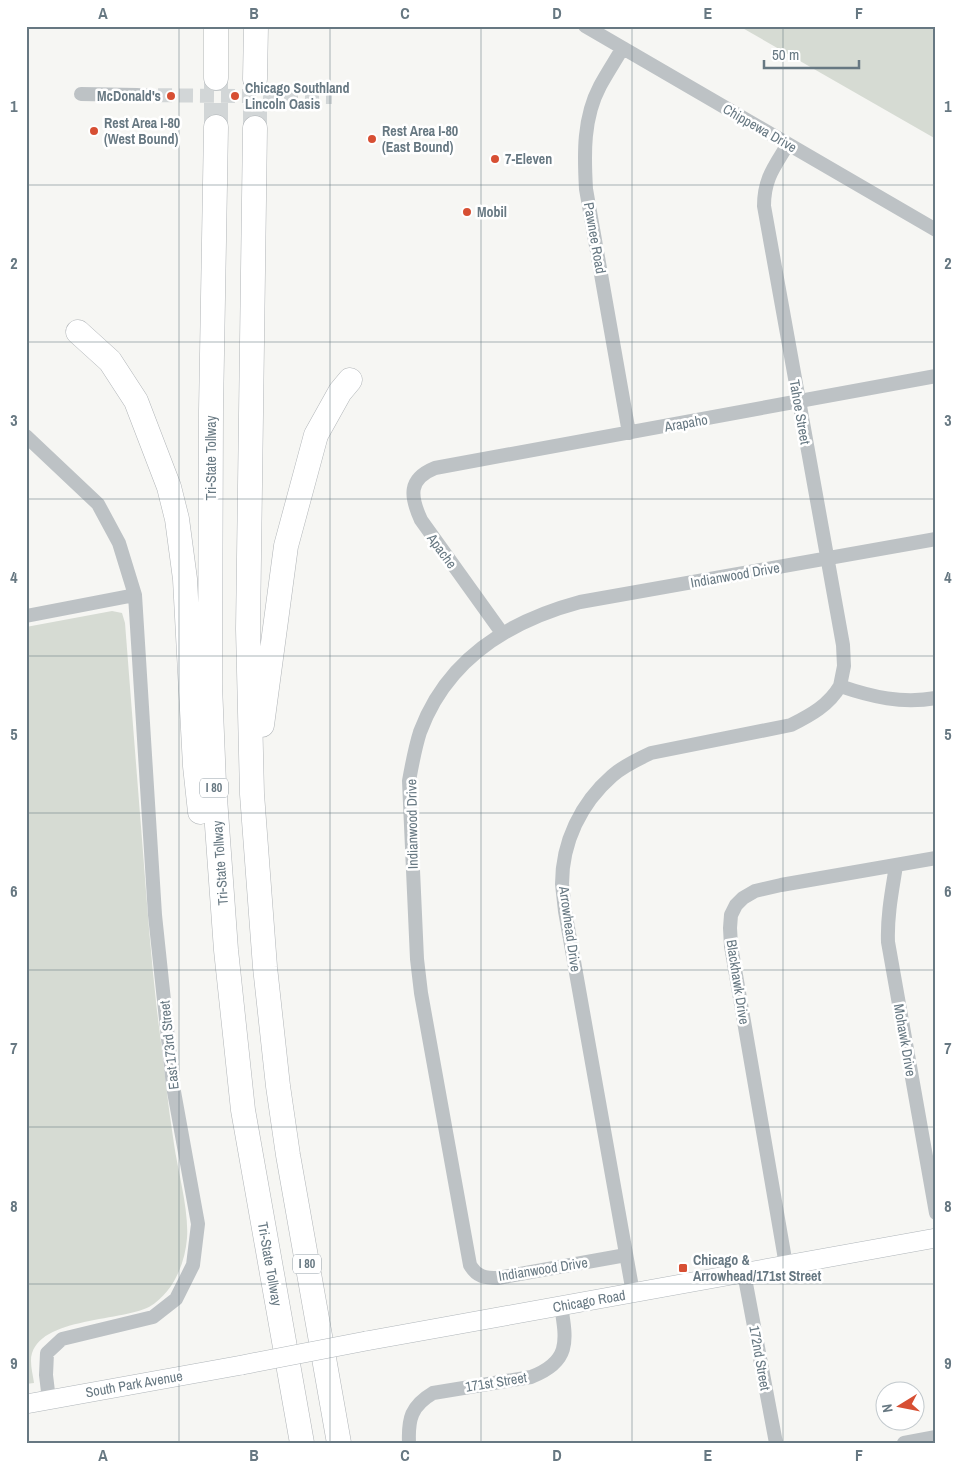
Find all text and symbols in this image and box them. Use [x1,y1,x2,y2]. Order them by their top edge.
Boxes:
text: A [98,2,108,24]
text: B [249,2,259,24]
text: C [400,2,410,24]
text: D [552,2,562,24]
text: E [704,2,713,24]
text: F [855,2,863,24]
scale bar [764,38,860,70]
text: 50 m [772,44,799,65]
place label: Chicago Southland Lincoln Oasis [245,79,350,113]
place label: McDonald's [97,87,161,105]
marker: McDonald's [165,90,177,102]
marker: Chicago Southland Lincoln Oasis [229,90,241,102]
text: 1 [10,95,18,117]
text: 1 [944,95,952,117]
street label: Chippewa Drive [720,100,800,156]
place label: Rest Area I-80 (West Bound) [104,114,180,148]
place label: Rest Area I-80 (East Bound) [382,122,458,156]
marker: Rest Area I-80 (West Bound) [88,125,100,137]
marker: Rest Area I-80 (East Bound) [366,133,378,145]
place label: 7-Eleven [505,150,552,168]
marker: 7-Eleven [489,153,501,165]
street label: Pawnee Road [580,201,610,275]
place label: Mobil [477,203,507,221]
marker: Mobil [461,206,473,218]
text: 2 [10,252,18,274]
text: 2 [944,252,952,274]
street label: Tahoe Street [785,378,815,446]
text: 3 [10,409,18,431]
text: 3 [944,409,952,431]
street label: Arapaho [662,410,709,436]
street label: Tri-State Tollway [202,415,220,500]
street label: Apache [423,529,461,572]
street label: Indianwood Drive [689,558,781,592]
text: 4 [10,566,18,588]
text: 4 [944,566,952,588]
text: 5 [10,723,18,745]
text: 5 [944,723,952,745]
road number: I 80 [200,778,228,798]
street label: Indianwood Drive [402,779,422,869]
street label: Tri-State Tollway [208,820,232,906]
text: 6 [10,880,18,902]
text: 6 [944,880,952,902]
street label: Arrowhead Drive [555,884,585,973]
street label: Blackhawk Drive [722,938,754,1026]
street label: East 173rd Street [155,1000,183,1090]
street label: Mohawk Drive [890,1002,920,1078]
text: 7 [10,1037,18,1059]
text: 7 [944,1037,952,1059]
text: 8 [10,1195,18,1217]
text: 8 [944,1195,952,1217]
street label: Tri-State Tollway [254,1221,286,1308]
place label: Chicago & Arrowhead/171st Street [693,1251,821,1285]
street label: Indianwood Drive [497,1253,589,1285]
road number: I 80 [293,1254,321,1274]
marker: Chicago & Arrowhead/171st Street [677,1262,689,1274]
street label: Chicago Road [551,1286,627,1316]
street label: 172nd Street [745,1324,775,1392]
text: 9 [10,1352,18,1374]
text: 9 [944,1352,952,1374]
street label: South Park Avenue [84,1367,184,1401]
street label: 171st Street [464,1368,528,1396]
north arrow [874,1382,924,1432]
text: N [878,1403,897,1414]
text: A [98,1444,108,1466]
text: B [249,1444,259,1466]
text: C [400,1444,410,1466]
text: D [552,1444,562,1466]
text: E [704,1444,713,1466]
text: F [855,1444,863,1466]

